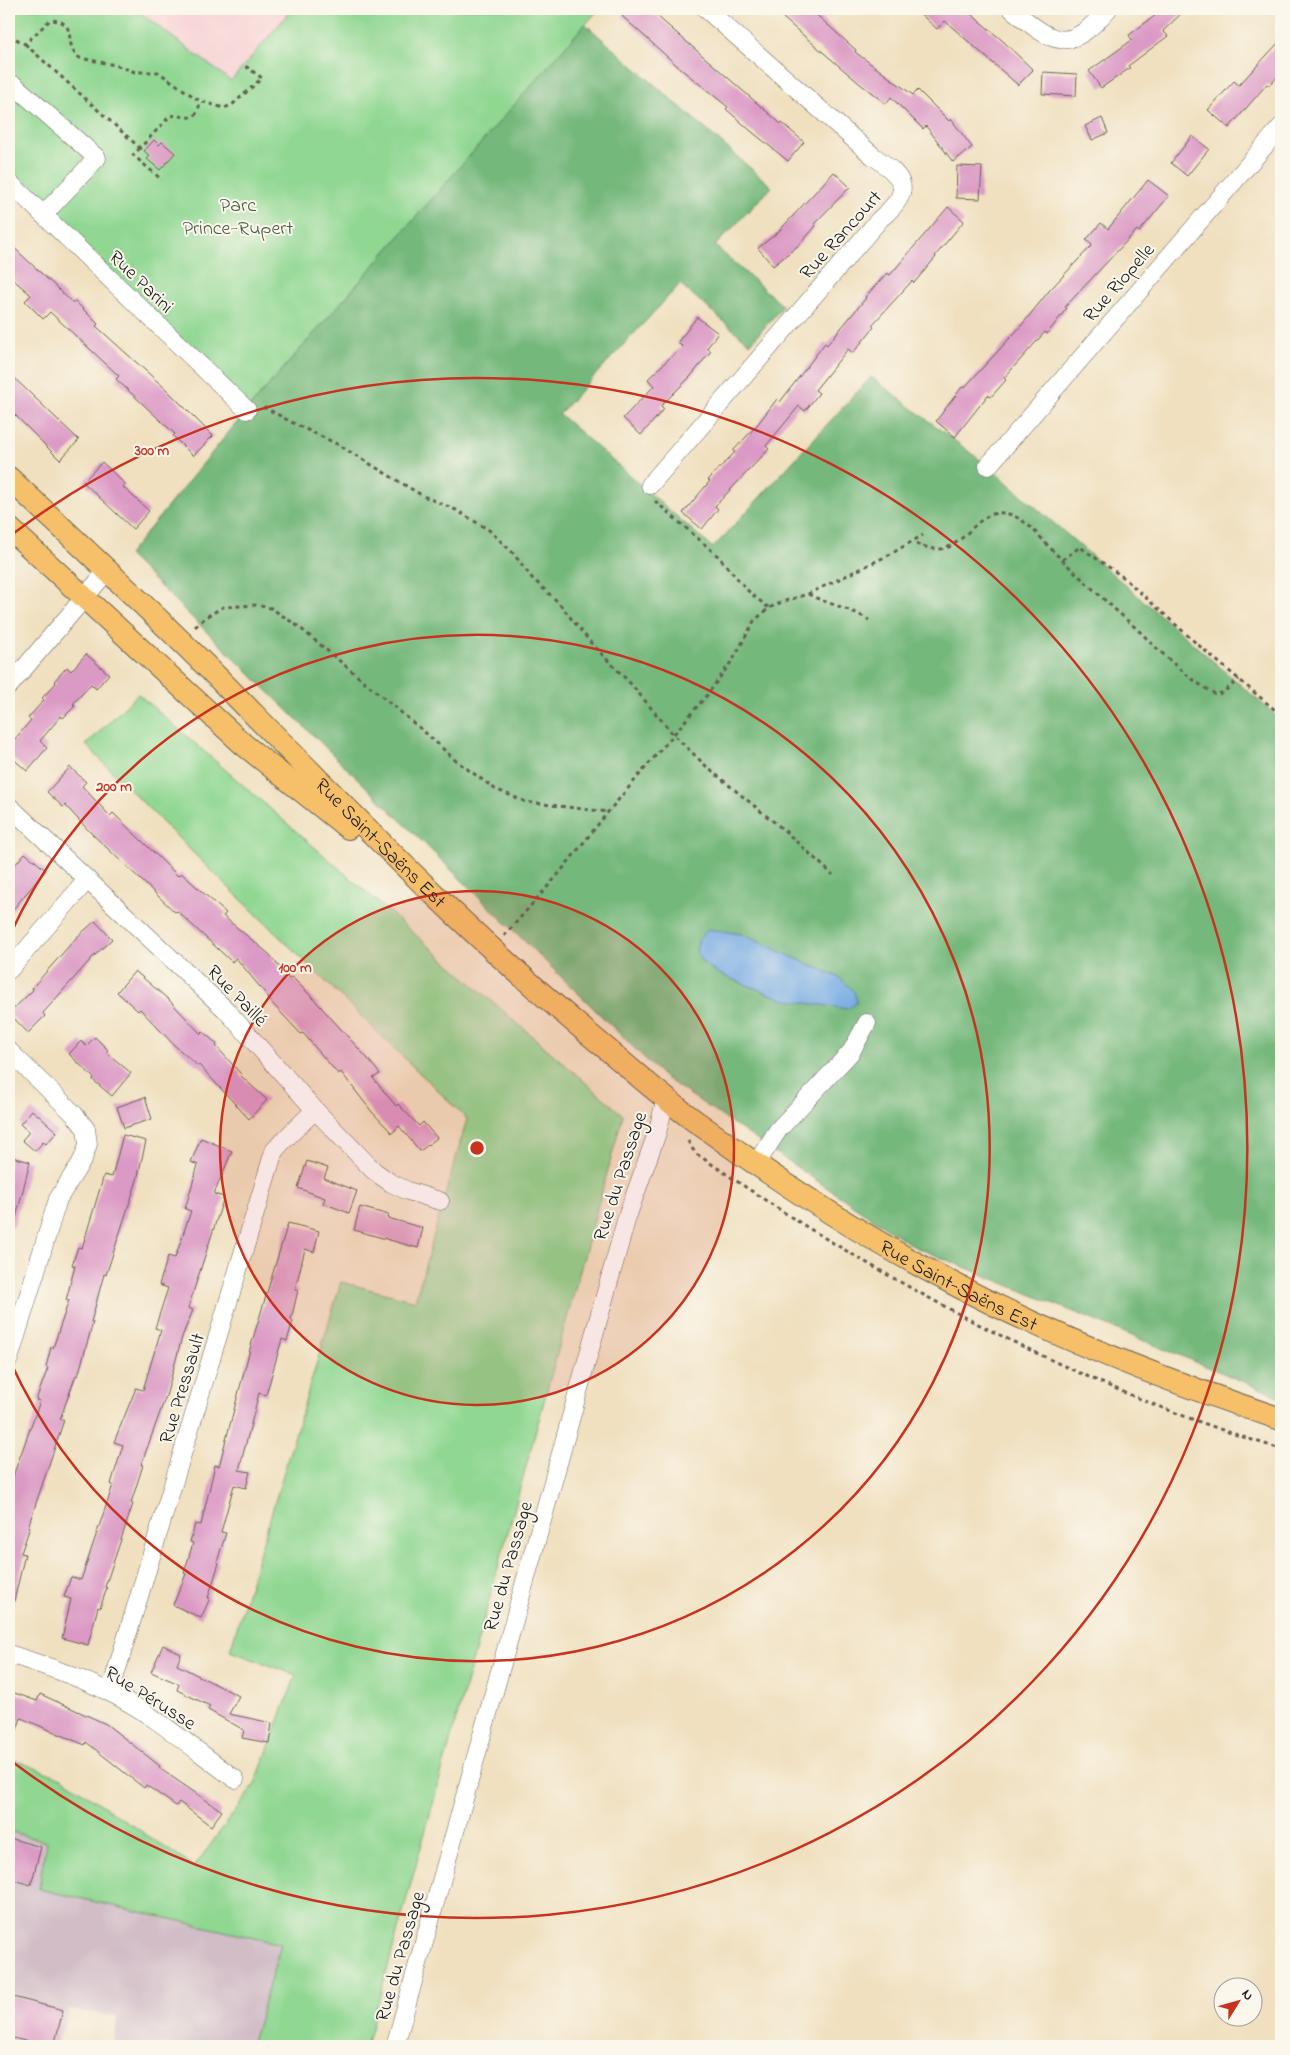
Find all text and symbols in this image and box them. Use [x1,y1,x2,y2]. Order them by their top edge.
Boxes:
street label: Rue Rancourt [794,184,890,287]
park label: Parc Prince-Rupert [183,192,294,244]
street label: Rue Riopelle [1077,238,1163,330]
street label: Rue Parini [101,244,179,321]
text: 300 m [134,440,170,462]
street label: Rue Saint-Saëns Est [307,772,452,916]
text: 200 m [95,776,132,798]
text: 100 m [278,957,312,979]
street label: Rue Paillé [199,959,273,1034]
street label: Rue du Passage [587,1108,657,1245]
centre of rings [468,1139,486,1157]
street label: Rue Saint-Saëns Est [873,1234,1042,1340]
street label: Rue Pressault [153,1329,214,1448]
street label: Rue du Passage [477,1498,543,1636]
street label: Rue Pérusse [98,1660,201,1739]
street label: Rue du Passage [369,1888,435,2026]
north arrow [1212,1978,1262,2028]
text: N [1236,1985,1258,2005]

